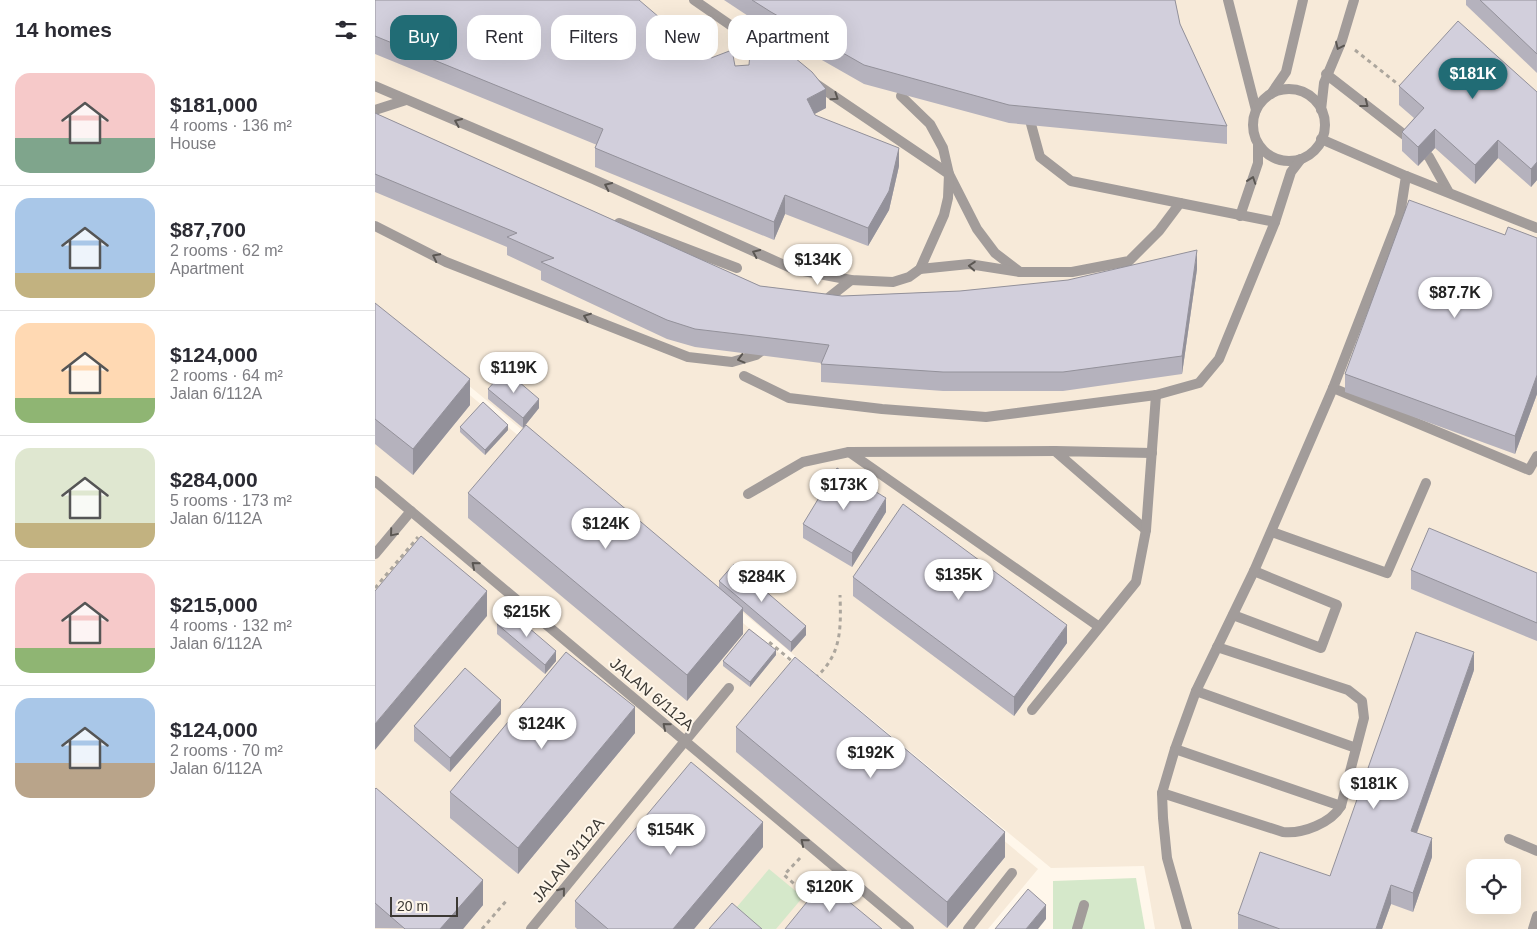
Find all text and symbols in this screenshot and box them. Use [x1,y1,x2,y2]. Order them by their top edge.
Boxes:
chip: Buy [390,15,457,60]
chip: Rent [467,15,541,60]
chip: Filters [551,15,636,60]
chip: New [646,15,718,60]
chip: Apartment [728,15,847,60]
icon: filters [332,16,360,44]
text: 14 homes [15,18,112,41]
one-way arrow [1335,41,1346,50]
pin: $181K [1438,58,1508,100]
text: $181K [1449,65,1497,82]
one-way arrow [829,91,839,100]
icon: home [55,93,115,153]
text: $181,000 [170,93,258,116]
one-way arrow [1359,98,1368,106]
text: 4 rooms · 136 m² [170,117,292,134]
one-way arrow [454,118,463,129]
text: House [170,135,216,152]
one-way arrow [1246,177,1256,185]
one-way arrow [604,181,613,192]
icon: home [55,218,115,278]
text: $87,700 [170,218,246,241]
text: 2 rooms · 62 m² [170,242,283,259]
pin: $134K [783,244,853,286]
one-way arrow [752,249,761,259]
text: $134K [794,251,842,268]
one-way arrow [432,253,441,263]
text: Apartment [170,260,244,277]
one-way arrow [968,260,976,271]
pin: $87.7K [1414,276,1496,319]
text: $87.7K [1429,284,1481,301]
one-way arrow [583,313,592,324]
icon: home [55,343,115,403]
text: $124,000 [170,343,258,366]
pin: $119K [479,352,549,394]
one-way arrow [738,354,746,364]
text: $119K [491,359,537,376]
text: 2 rooms · 64 m² [170,367,283,384]
text: Jalan 6/112A [170,385,262,402]
icon: home [55,468,115,528]
text: $284,000 [170,468,258,491]
pin: $173K [809,468,879,511]
text: $173K [820,476,868,493]
text: 5 rooms · 173 m² [170,492,292,509]
pin: $124K [571,508,641,550]
text: Jalan 6/112A [170,510,262,527]
text: $124K [582,515,630,532]
one-way arrow [390,527,399,536]
pin: $135K [924,558,994,601]
pin: $284K [727,560,797,603]
one-way arrow [472,562,481,570]
text: $135K [935,566,983,583]
text: $284K [738,568,786,585]
icon: home [55,593,115,653]
text: $215,000 [170,593,258,616]
pin: $215K [492,596,562,638]
text: $215K [503,603,551,620]
text: 4 rooms · 132 m² [170,617,292,634]
text: Jalan 6/112A [170,635,262,652]
street label: JALAN 6/112A [607,654,697,734]
pin: $124K [507,708,577,750]
text: $124K [518,715,566,732]
icon: home [55,718,115,778]
text: $124,000 [170,718,258,741]
one-way arrow [663,722,672,731]
pin: $192K [836,736,906,779]
text: 2 rooms · 70 m² [170,742,283,759]
text: $192K [847,744,895,761]
text: Jalan 6/112A [170,760,262,777]
pin: $181K [1339,768,1409,810]
text: $181K [1350,775,1398,792]
street label: JALAN 3/112A [529,814,607,906]
pin: $154K [636,814,706,856]
text: $154K [647,821,695,838]
one-way arrow [801,838,810,847]
map controls [1466,859,1521,914]
button: locate [1466,859,1521,914]
pin: $120K [795,870,865,913]
text: $120K [806,878,854,895]
one-way arrow [557,888,566,897]
scale bar [390,894,457,917]
text: 20 m [397,898,428,914]

